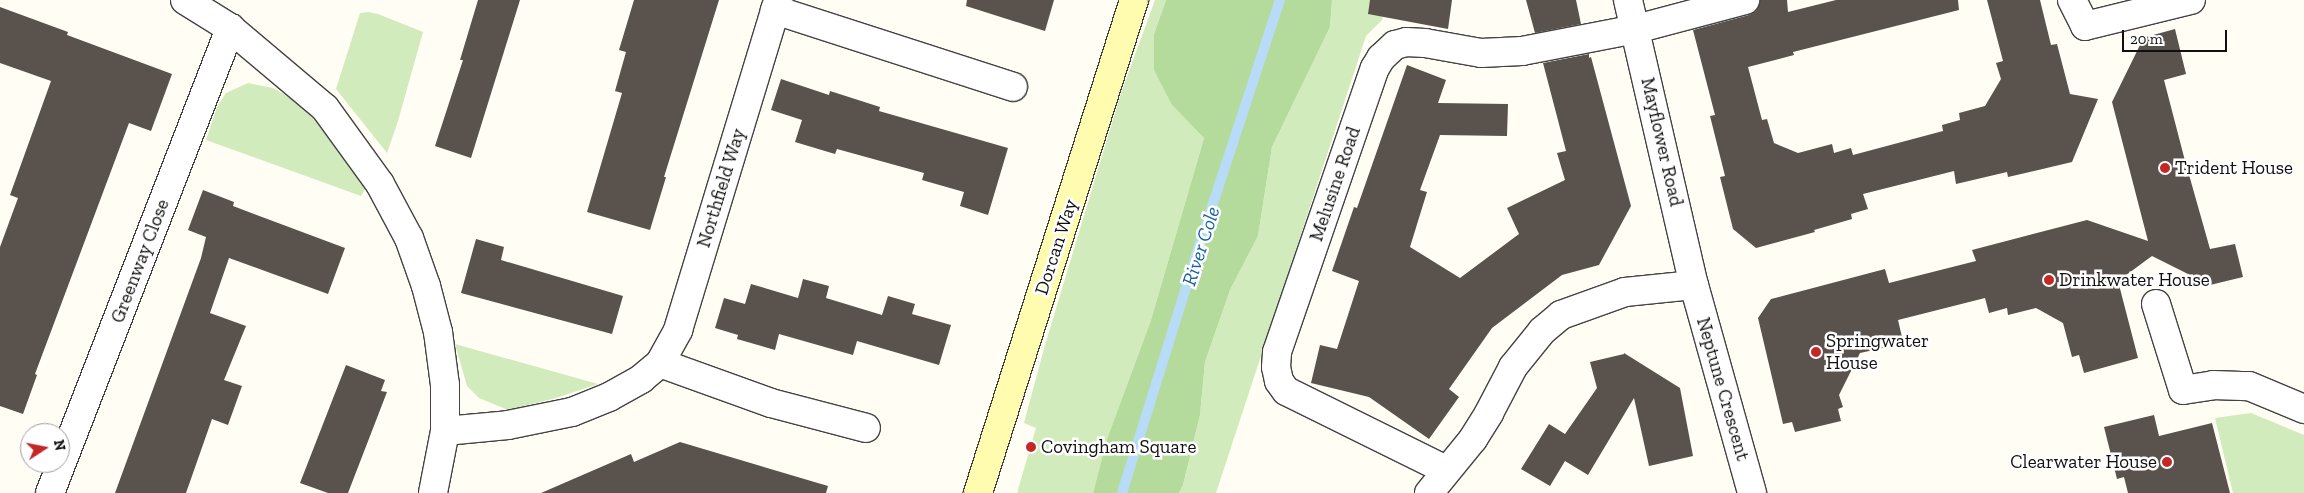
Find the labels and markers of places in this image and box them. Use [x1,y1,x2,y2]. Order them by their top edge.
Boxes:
place label: Trident House [2175,157,2293,179]
marker: Trident House [2159,162,2171,174]
place label: Drinkwater House [2059,269,2210,291]
marker: Drinkwater House [2043,274,2055,286]
place label: Springwater House [1826,330,1929,374]
marker: Springwater House [1810,346,1822,358]
place label: Covingham Square [1041,436,1197,458]
marker: Covingham Square [1025,441,1037,453]
place label: Clearwater House [2010,451,2157,473]
marker: Clearwater House [2161,456,2173,468]

